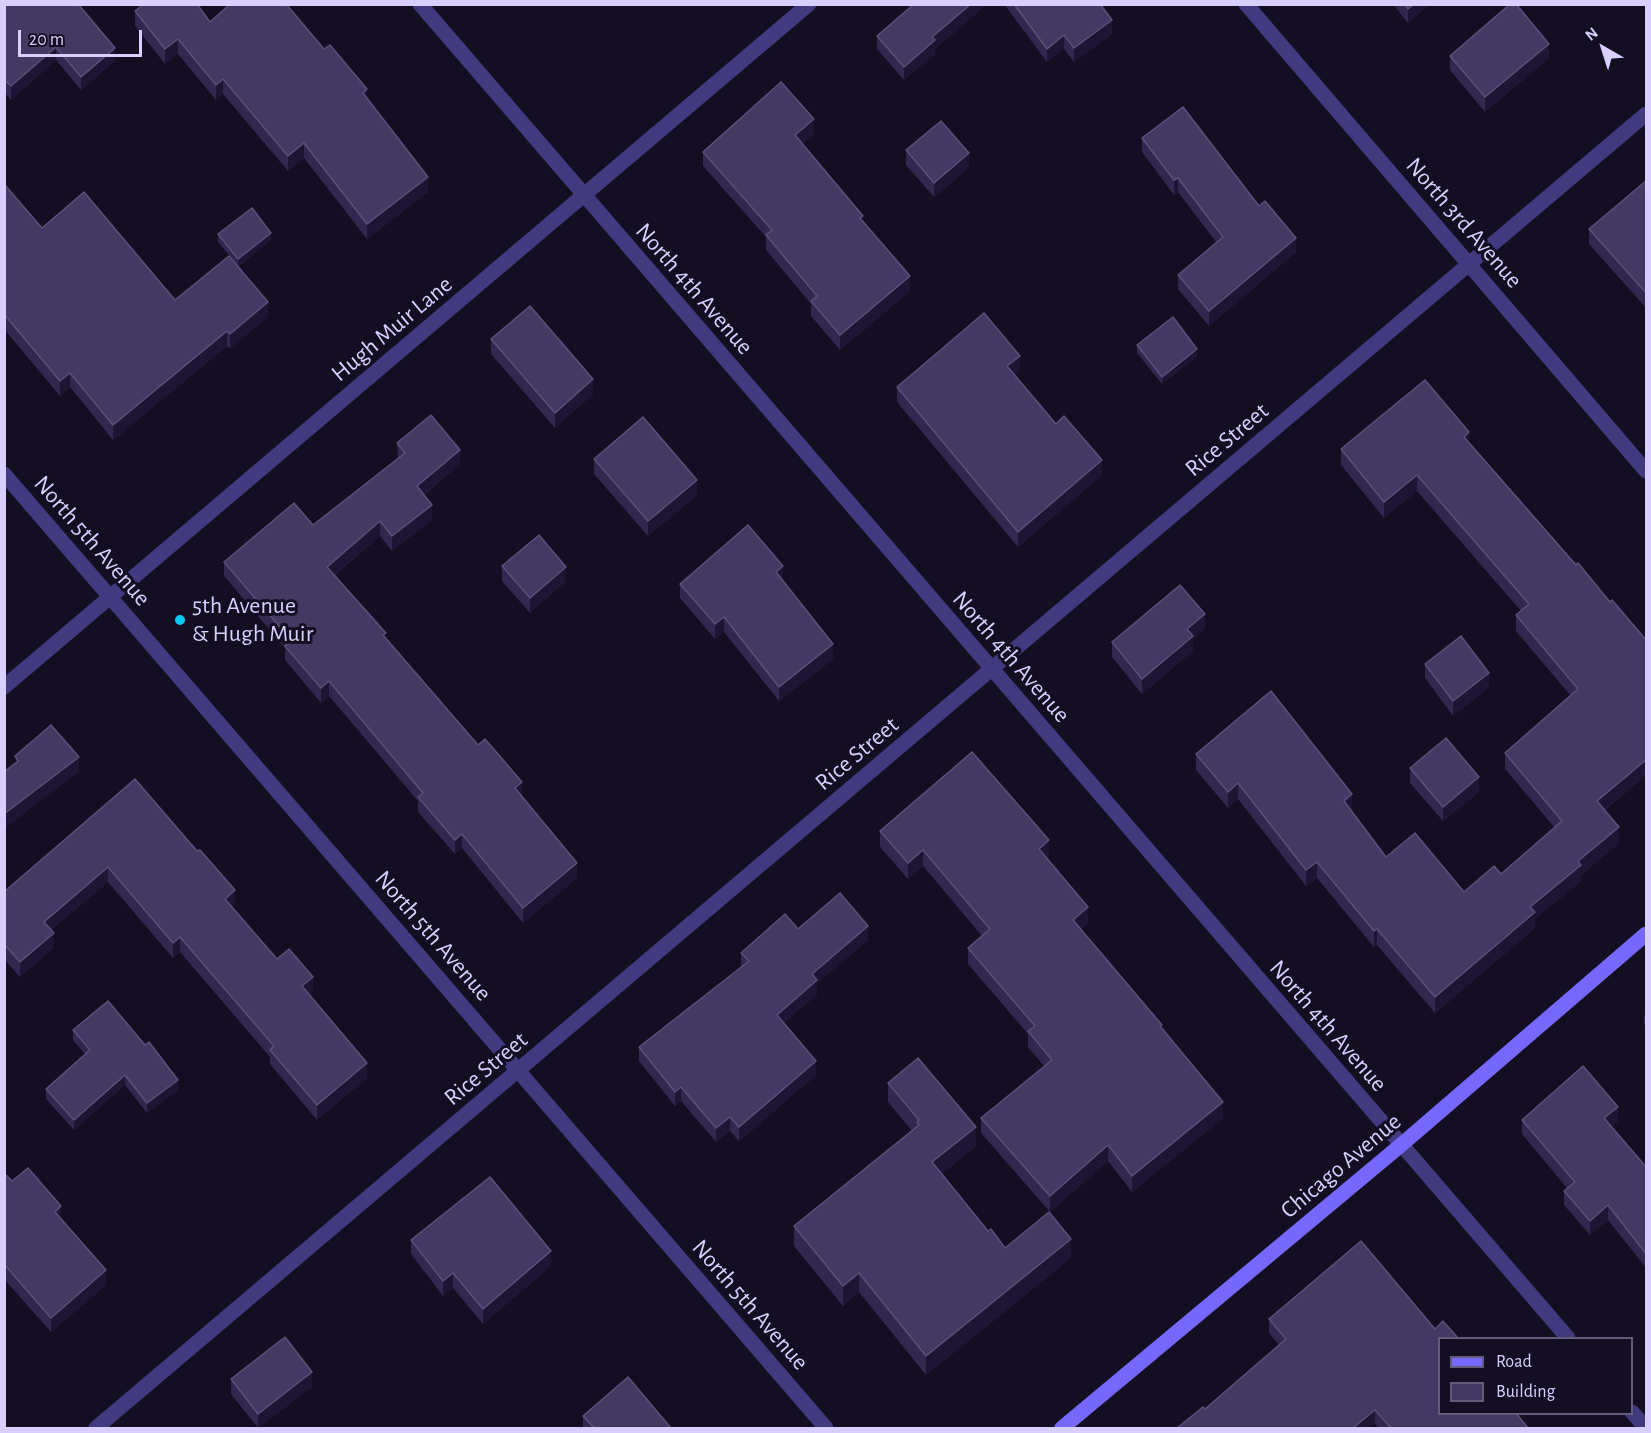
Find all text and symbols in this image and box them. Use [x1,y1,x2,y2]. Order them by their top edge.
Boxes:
scale bar [21,18,146,56]
north arrow [1573,18,1633,78]
text: N [1582,24,1601,44]
text: 20 m [29,31,64,49]
street label: North 3rd Avenue [1400,152,1528,294]
street label: North 4th Avenue [629,217,759,361]
street label: Hugh Muir Lane [326,270,458,388]
street label: Rice Street [1179,397,1275,483]
street label: North 5th Avenue [28,470,156,612]
street label: North 4th Avenue [946,585,1076,729]
place label: 5th Avenue & Hugh Muir [192,592,313,648]
marker: 5th Avenue & Hugh Muir [173,613,187,627]
street label: Rice Street [809,711,905,797]
street label: North 5th Avenue [369,865,497,1007]
street label: North 4th Avenue [1263,954,1393,1098]
street label: Rice Street [438,1026,534,1112]
street label: Chicago Avenue [1275,1107,1407,1225]
street label: North 5th Avenue [686,1234,814,1376]
legend [1438,1337,1633,1415]
text: Road [1496,1353,1532,1371]
text: Building [1496,1383,1555,1401]

